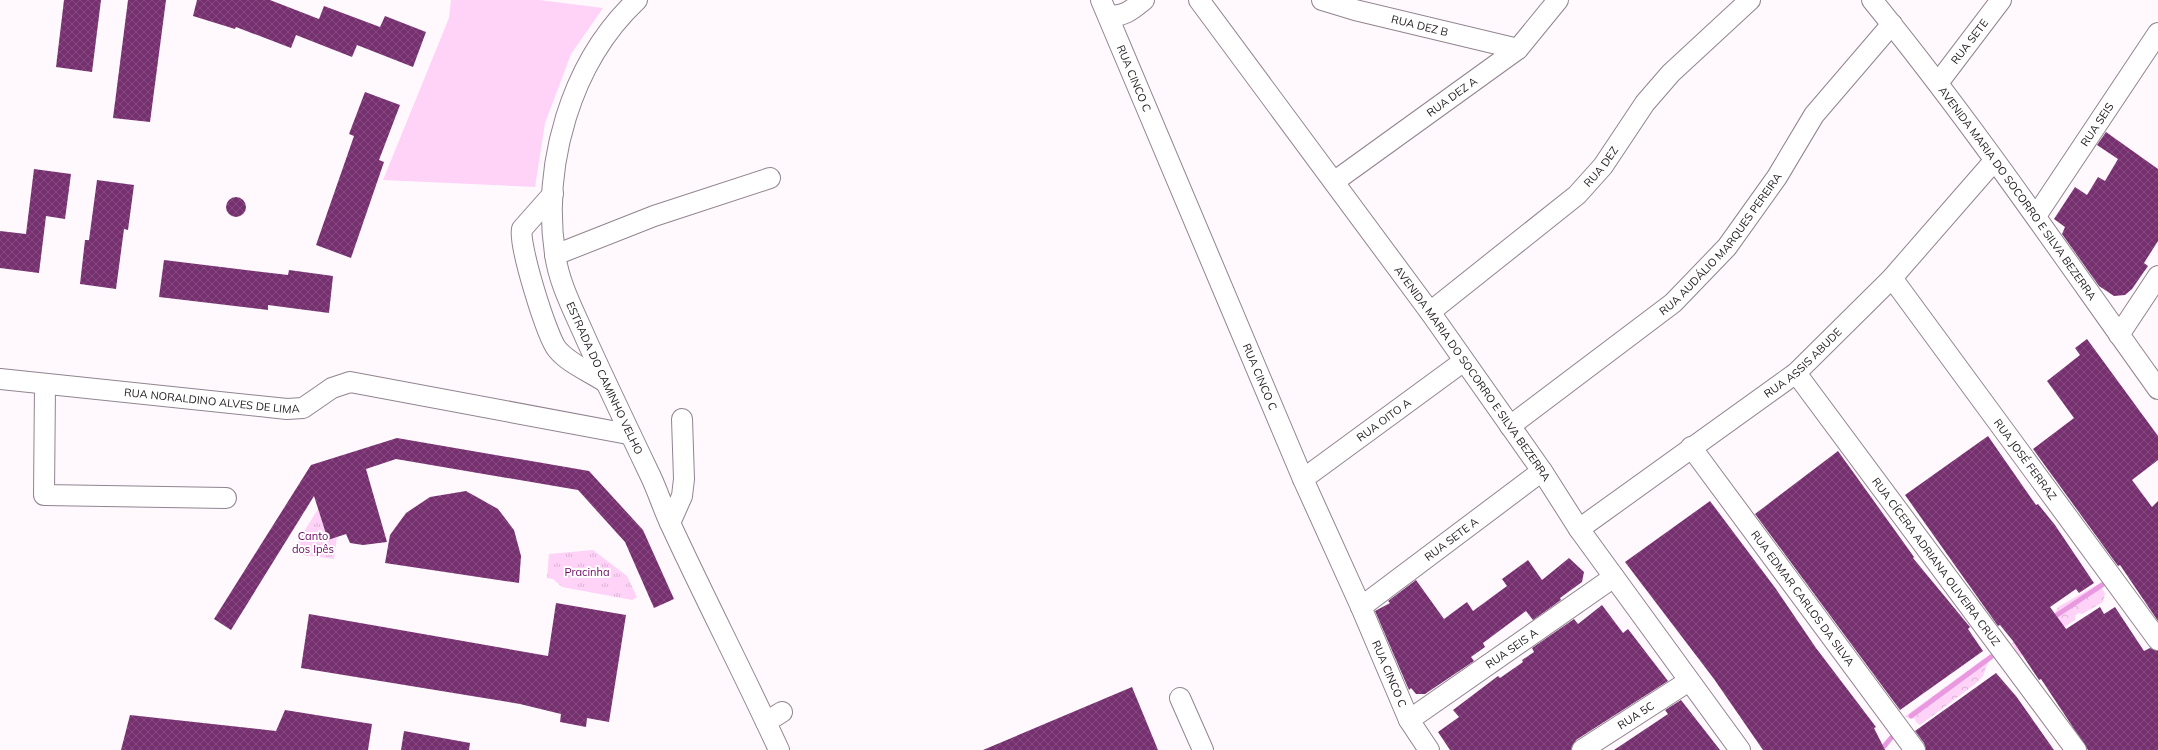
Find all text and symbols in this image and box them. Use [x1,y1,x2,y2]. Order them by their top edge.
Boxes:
street label: RUA DEZ B [1390,12,1450,39]
street label: RUA SETE [1948,16,1991,67]
street label: RUA CINCO C [1114,43,1154,114]
street label: RUA DEZ A [1424,74,1480,120]
street label: AVENIDA MARIA DO SOCORRO E SILVA BEZERRA [1935,84,2099,303]
street label: RUA SEIS [2077,100,2117,149]
street label: RUA DEZ [1581,143,1621,190]
street label: RUA AUDÁLIO MARQUES PEREIRA [1656,170,1785,318]
street label: AVENIDA MARIA DO SOCORRO E SILVA BEZERRA [1391,263,1554,484]
street label: ESTRADA DO CAMINHO VELHO [563,300,646,457]
street label: RUA ASSIS ABUDE [1761,325,1845,401]
street label: RUA CINCO C [1240,341,1280,412]
street label: RUA NORALDINO ALVES DE LIMA [123,385,300,416]
street label: RUA OITO A [1354,395,1413,444]
street label: RUA JOSÉ FERRAZ [1991,416,2060,503]
street label: RUA CÍCERA ADRIANA OLIVEIRA CRUZ [1869,475,2003,649]
street label: RUA SETE A [1422,514,1481,564]
street label: RUA EDMAR CARLOS DA SILVA [1748,528,1857,669]
park label: Canto dos Ipês [292,529,334,556]
park label: Pracinha [564,565,610,579]
street label: RUA SEIS A [1483,625,1540,672]
street label: RUA CINCO C [1369,638,1410,709]
street label: RUA 5C [1615,698,1657,732]

